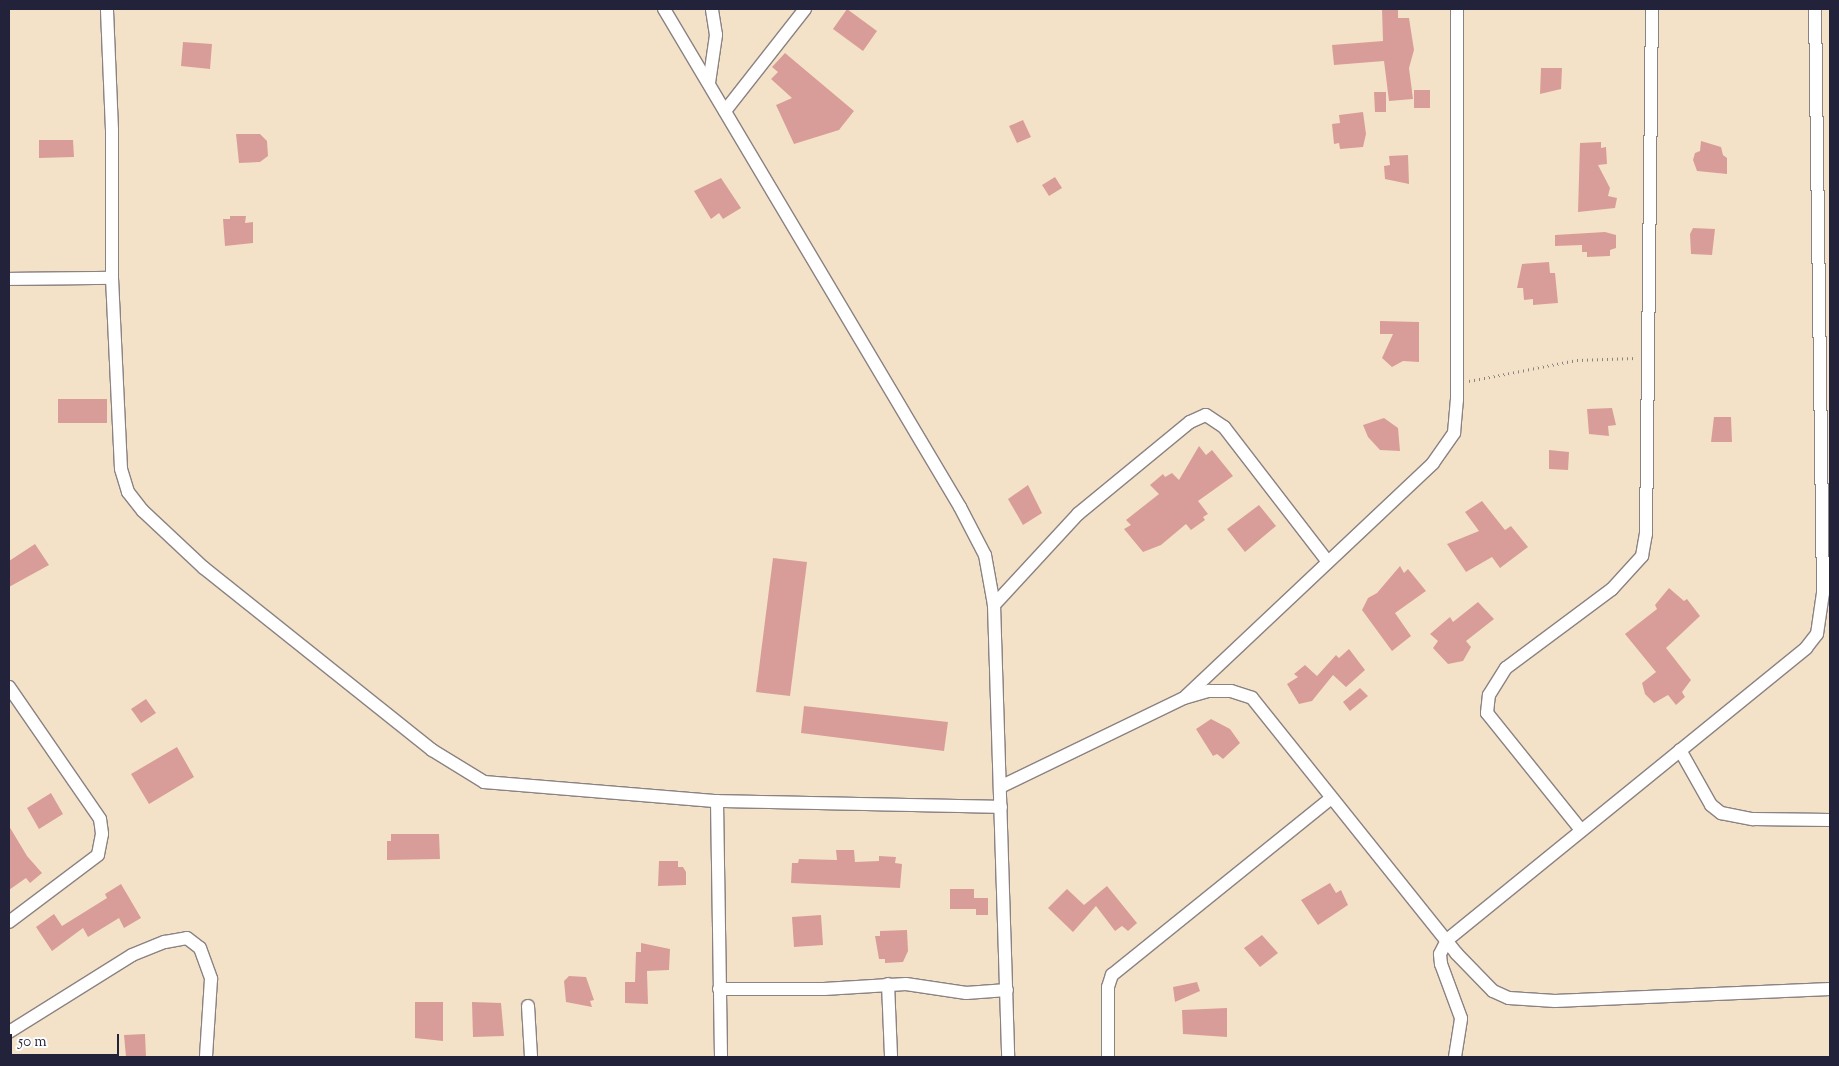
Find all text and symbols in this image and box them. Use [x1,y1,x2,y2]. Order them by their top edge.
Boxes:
scale bar [12,1024,121,1056]
text: 50 m [18,1032,47,1053]

